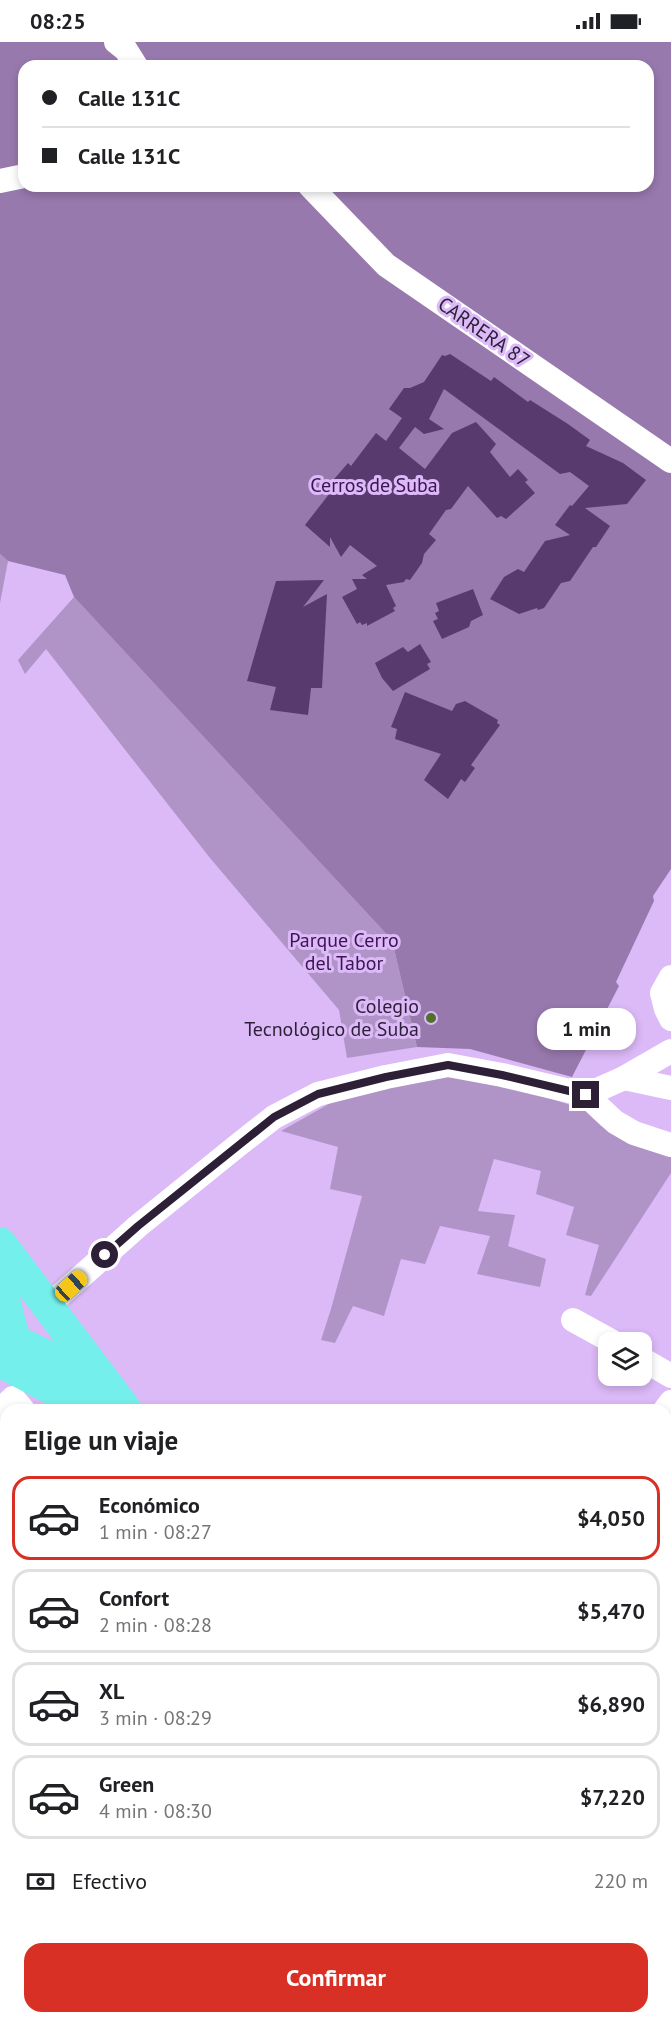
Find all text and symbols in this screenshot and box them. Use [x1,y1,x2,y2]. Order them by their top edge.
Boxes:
text: 08:25 [30,7,86,35]
text: Calle 131C [78,84,180,112]
text: Calle 131C [78,142,180,170]
street label: CARRERA 87 [433,291,535,373]
park label: Cerros de Suba [310,472,438,498]
park label: Parque Cerro del Tabor [289,927,399,976]
place label: Colegio Tecnológico de Suba [244,993,419,1042]
callout: 1 min [536,1008,636,1050]
marker: Colegio Tecnológico de Suba [424,1011,438,1025]
text: 1 min [562,1016,611,1042]
route end [572,1081,599,1108]
route start [91,1241,118,1268]
car [52,1267,90,1305]
map controls [598,1332,652,1386]
button: layers [598,1332,652,1386]
text: Elige un viaje [24,1423,178,1457]
icon: car [27,1491,81,1545]
text: Económico [99,1491,200,1519]
text: $4,050 [577,1504,645,1532]
text: 1 min · 08:27 [99,1519,212,1545]
icon: car [27,1584,81,1638]
text: Confort [99,1584,169,1612]
text: $5,470 [577,1597,645,1625]
text: 2 min · 08:28 [99,1612,212,1638]
icon: car [27,1677,81,1731]
text: XL [99,1677,124,1705]
text: $6,890 [577,1690,645,1718]
text: 3 min · 08:29 [99,1705,212,1731]
icon: car [27,1770,81,1824]
text: Green [99,1770,154,1798]
text: $7,220 [580,1783,645,1811]
text: 4 min · 08:30 [99,1798,212,1824]
icon: cash [24,1865,57,1898]
text: Efectivo [72,1867,147,1895]
text: 220 m [594,1868,648,1894]
button: Confirmar [24,1943,648,2012]

